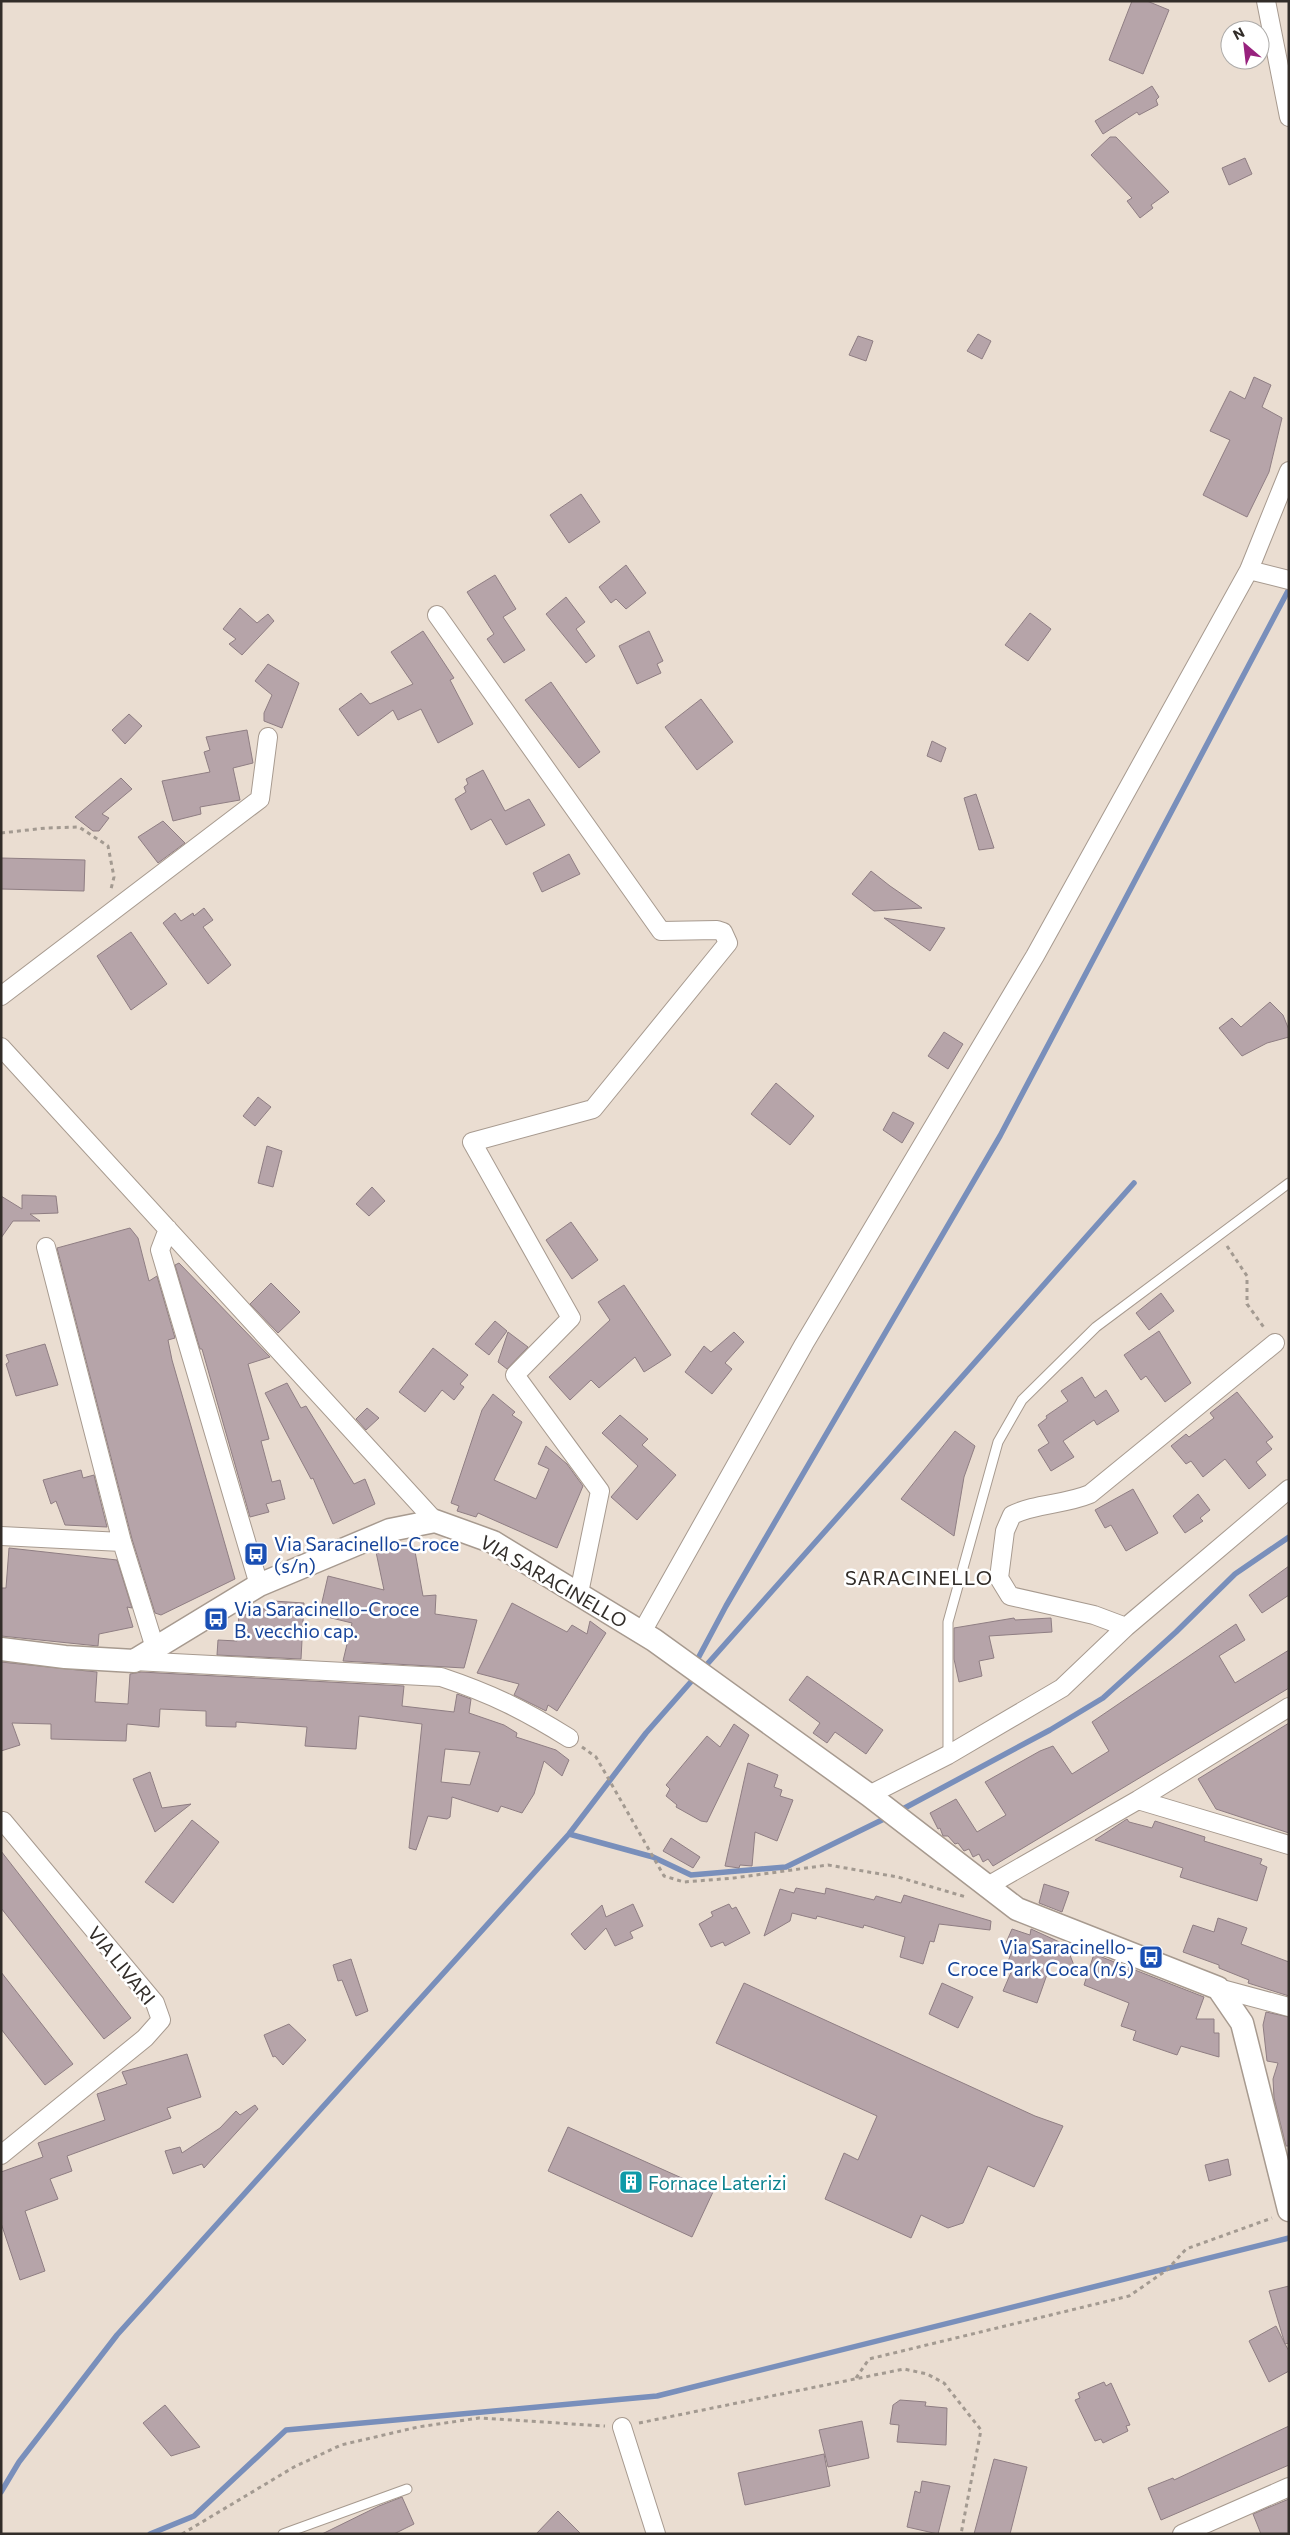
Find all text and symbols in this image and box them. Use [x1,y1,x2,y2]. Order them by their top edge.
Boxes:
north arrow [1220,20,1270,70]
text: N [1230,23,1247,43]
street label: VIA SARACINELLO [477,1530,631,1632]
place label: Via Saracinello-Croce (s/n) [274,1532,459,1577]
bus stop icon: Via Saracinello-Croce (s/n) [243,1541,269,1567]
district label: SARACINELLO [845,1565,993,1589]
place label: Via Saracinello-Croce B. vecchio cap. [234,1597,419,1642]
bus stop icon: Via Saracinello-Croce B. vecchio cap. [203,1606,229,1632]
street label: VIA LIVARI [83,1921,161,2009]
place label: Via Saracinello- Croce Park Coca (n/s) [947,1935,1134,1980]
bus stop icon: Via Saracinello- Croce Park Coca (n/s) [1138,1944,1164,1970]
building icon: Fornace Laterizi [618,2169,644,2195]
place label: Fornace Laterizi [648,2171,787,2194]

